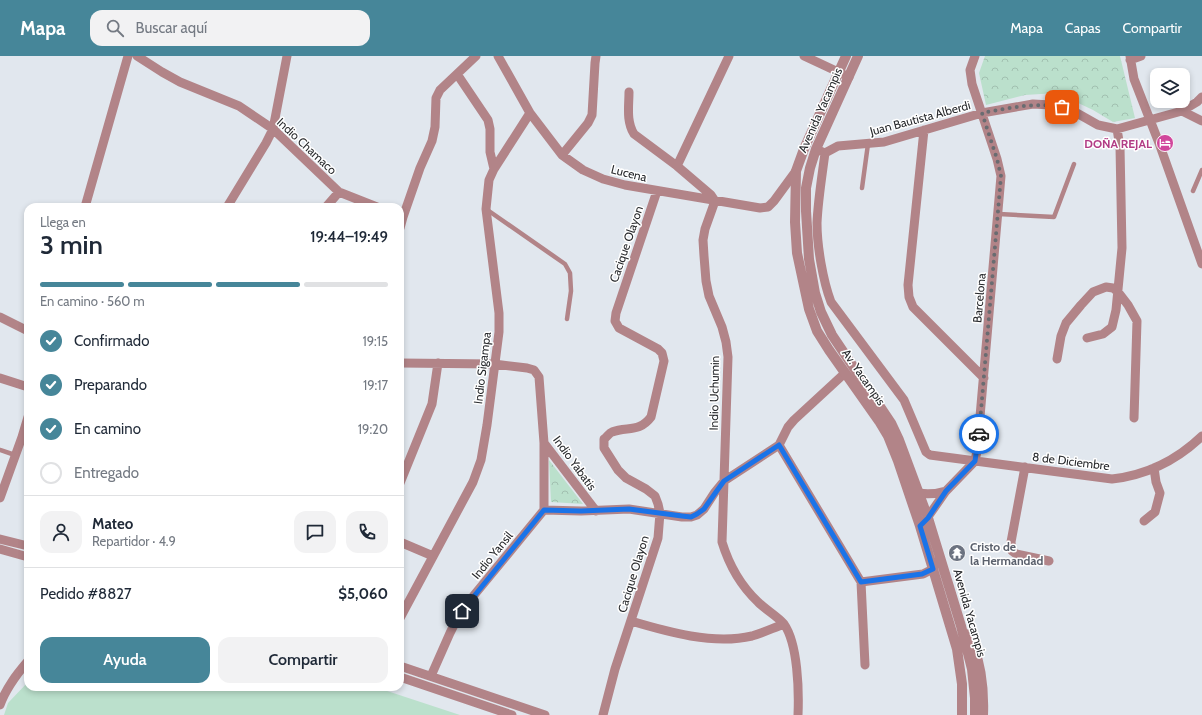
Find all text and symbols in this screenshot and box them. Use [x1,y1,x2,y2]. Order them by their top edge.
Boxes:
search box [90,10,370,46]
text: Mapa [20,17,66,40]
icon: search [104,17,126,39]
text: Buscar aquí [136,19,207,37]
text: Mapa [1010,19,1043,37]
text: Capas [1065,19,1101,37]
text: Compartir [1123,19,1182,37]
street label: Avenida Yacampis [795,65,845,155]
map controls [1150,68,1190,108]
button: layers [1150,68,1190,108]
pin [1045,90,1079,124]
icon: bag [1051,96,1073,118]
street label: Juan Bautista Alberdi [867,97,972,139]
street label: Indio Chamaco [274,115,340,178]
hotel icon: DOÑA REJAL [1155,133,1175,153]
place label: DOÑA REJAL [1084,136,1152,151]
street label: Lucena [610,161,649,185]
street label: Cacique Olayon [606,204,646,284]
text: Llega en [40,214,86,230]
text: 19:44–19:49 [310,228,388,246]
text: 3 min [40,229,103,261]
street label: Barcelona [969,272,989,324]
text: En camino · 560 m [40,293,145,309]
icon: check [40,330,62,352]
street label: Indio Sigampa [470,331,494,405]
text: Confirmado [74,332,149,350]
text: 19:15 [362,333,388,349]
street label: Av. Yacampis [839,346,889,408]
street label: Indio Uchumin [706,355,722,430]
icon: check [40,374,62,396]
text: Preparando [74,376,147,394]
text: 19:17 [363,377,388,393]
courier [959,414,999,454]
icon: check [40,418,62,440]
text: En camino [74,420,141,438]
text: 19:20 [358,421,388,437]
icon: car [968,423,990,445]
street label: Indio Yabatis [550,433,600,493]
street label: 8 de Diciembre [1031,449,1111,473]
text: Entregado [74,464,139,482]
button: person [40,511,82,553]
button: chat [294,511,336,553]
button: phone [346,511,388,553]
text: Mateo [92,515,133,533]
street label: Indio Yansil [468,528,516,582]
text: Repartidor · 4.9 [92,533,176,549]
street label: Cacique Olayon [614,533,652,614]
place label: Cristo de la Hermandad [970,539,1043,568]
temple icon: Cristo de la Hermandad [947,543,967,563]
street label: Avenida Yacampis [950,567,990,659]
text: Pedido #8827 [40,585,132,603]
text: $5,060 [338,585,388,603]
pin [445,594,479,628]
icon: home [451,600,473,622]
button: Ayuda [40,637,210,683]
button: Compartir [218,637,388,683]

